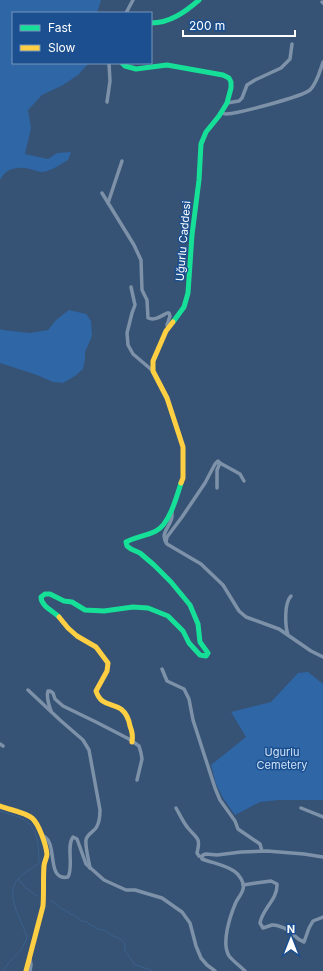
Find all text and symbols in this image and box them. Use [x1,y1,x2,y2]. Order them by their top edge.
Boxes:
legend [12,12,152,64]
scale bar [183,12,295,38]
text: 200 m [189,18,225,33]
text: Fast [48,20,72,35]
text: Slow [48,40,76,55]
street label: Uğurlu Caddesi [173,200,193,282]
park label: Ugurlu Cemetery [257,745,307,772]
north arrow [271,919,311,959]
text: N [287,922,295,936]

